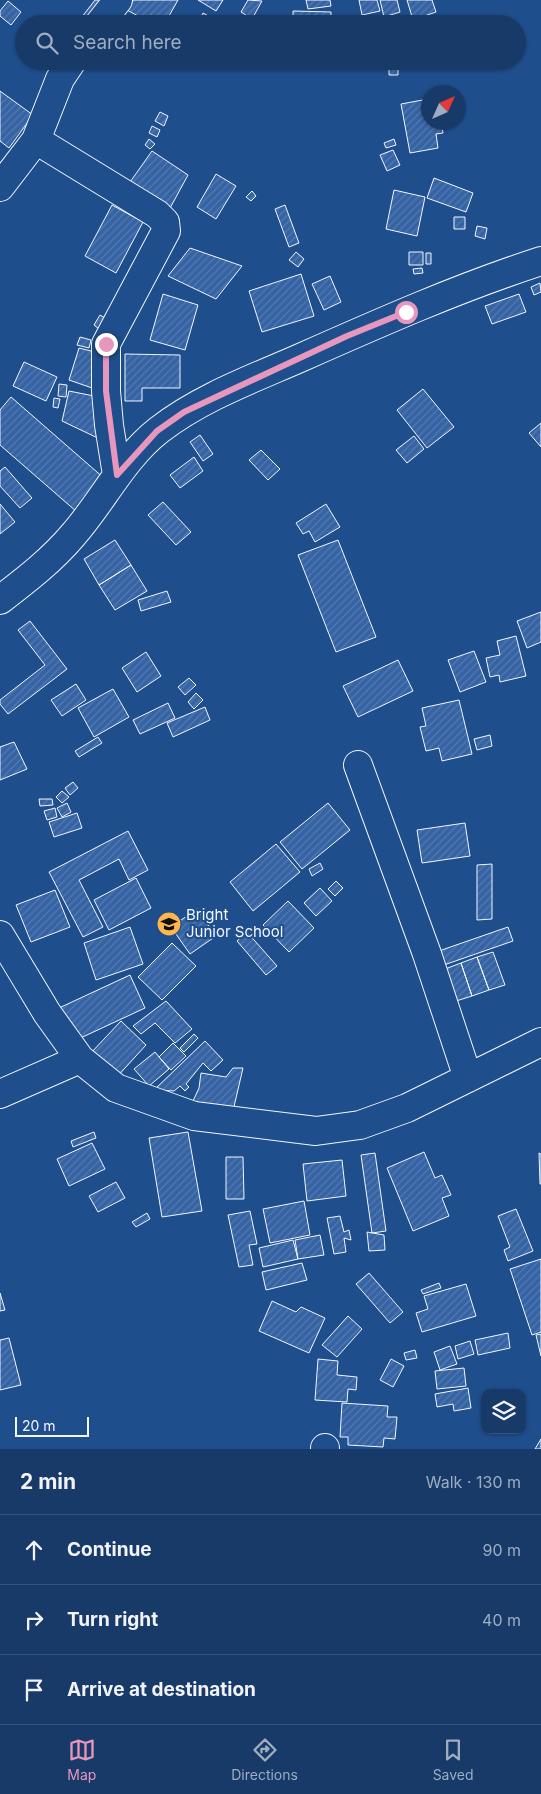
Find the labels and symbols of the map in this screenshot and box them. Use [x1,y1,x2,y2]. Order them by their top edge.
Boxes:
north arrow [421,85,466,130]
route start [395,301,418,324]
route end [95,333,118,356]
place label: Bright Junior School [186,905,283,941]
school or university icon: Bright Junior School [156,911,182,937]
scale bar [15,1414,89,1437]

